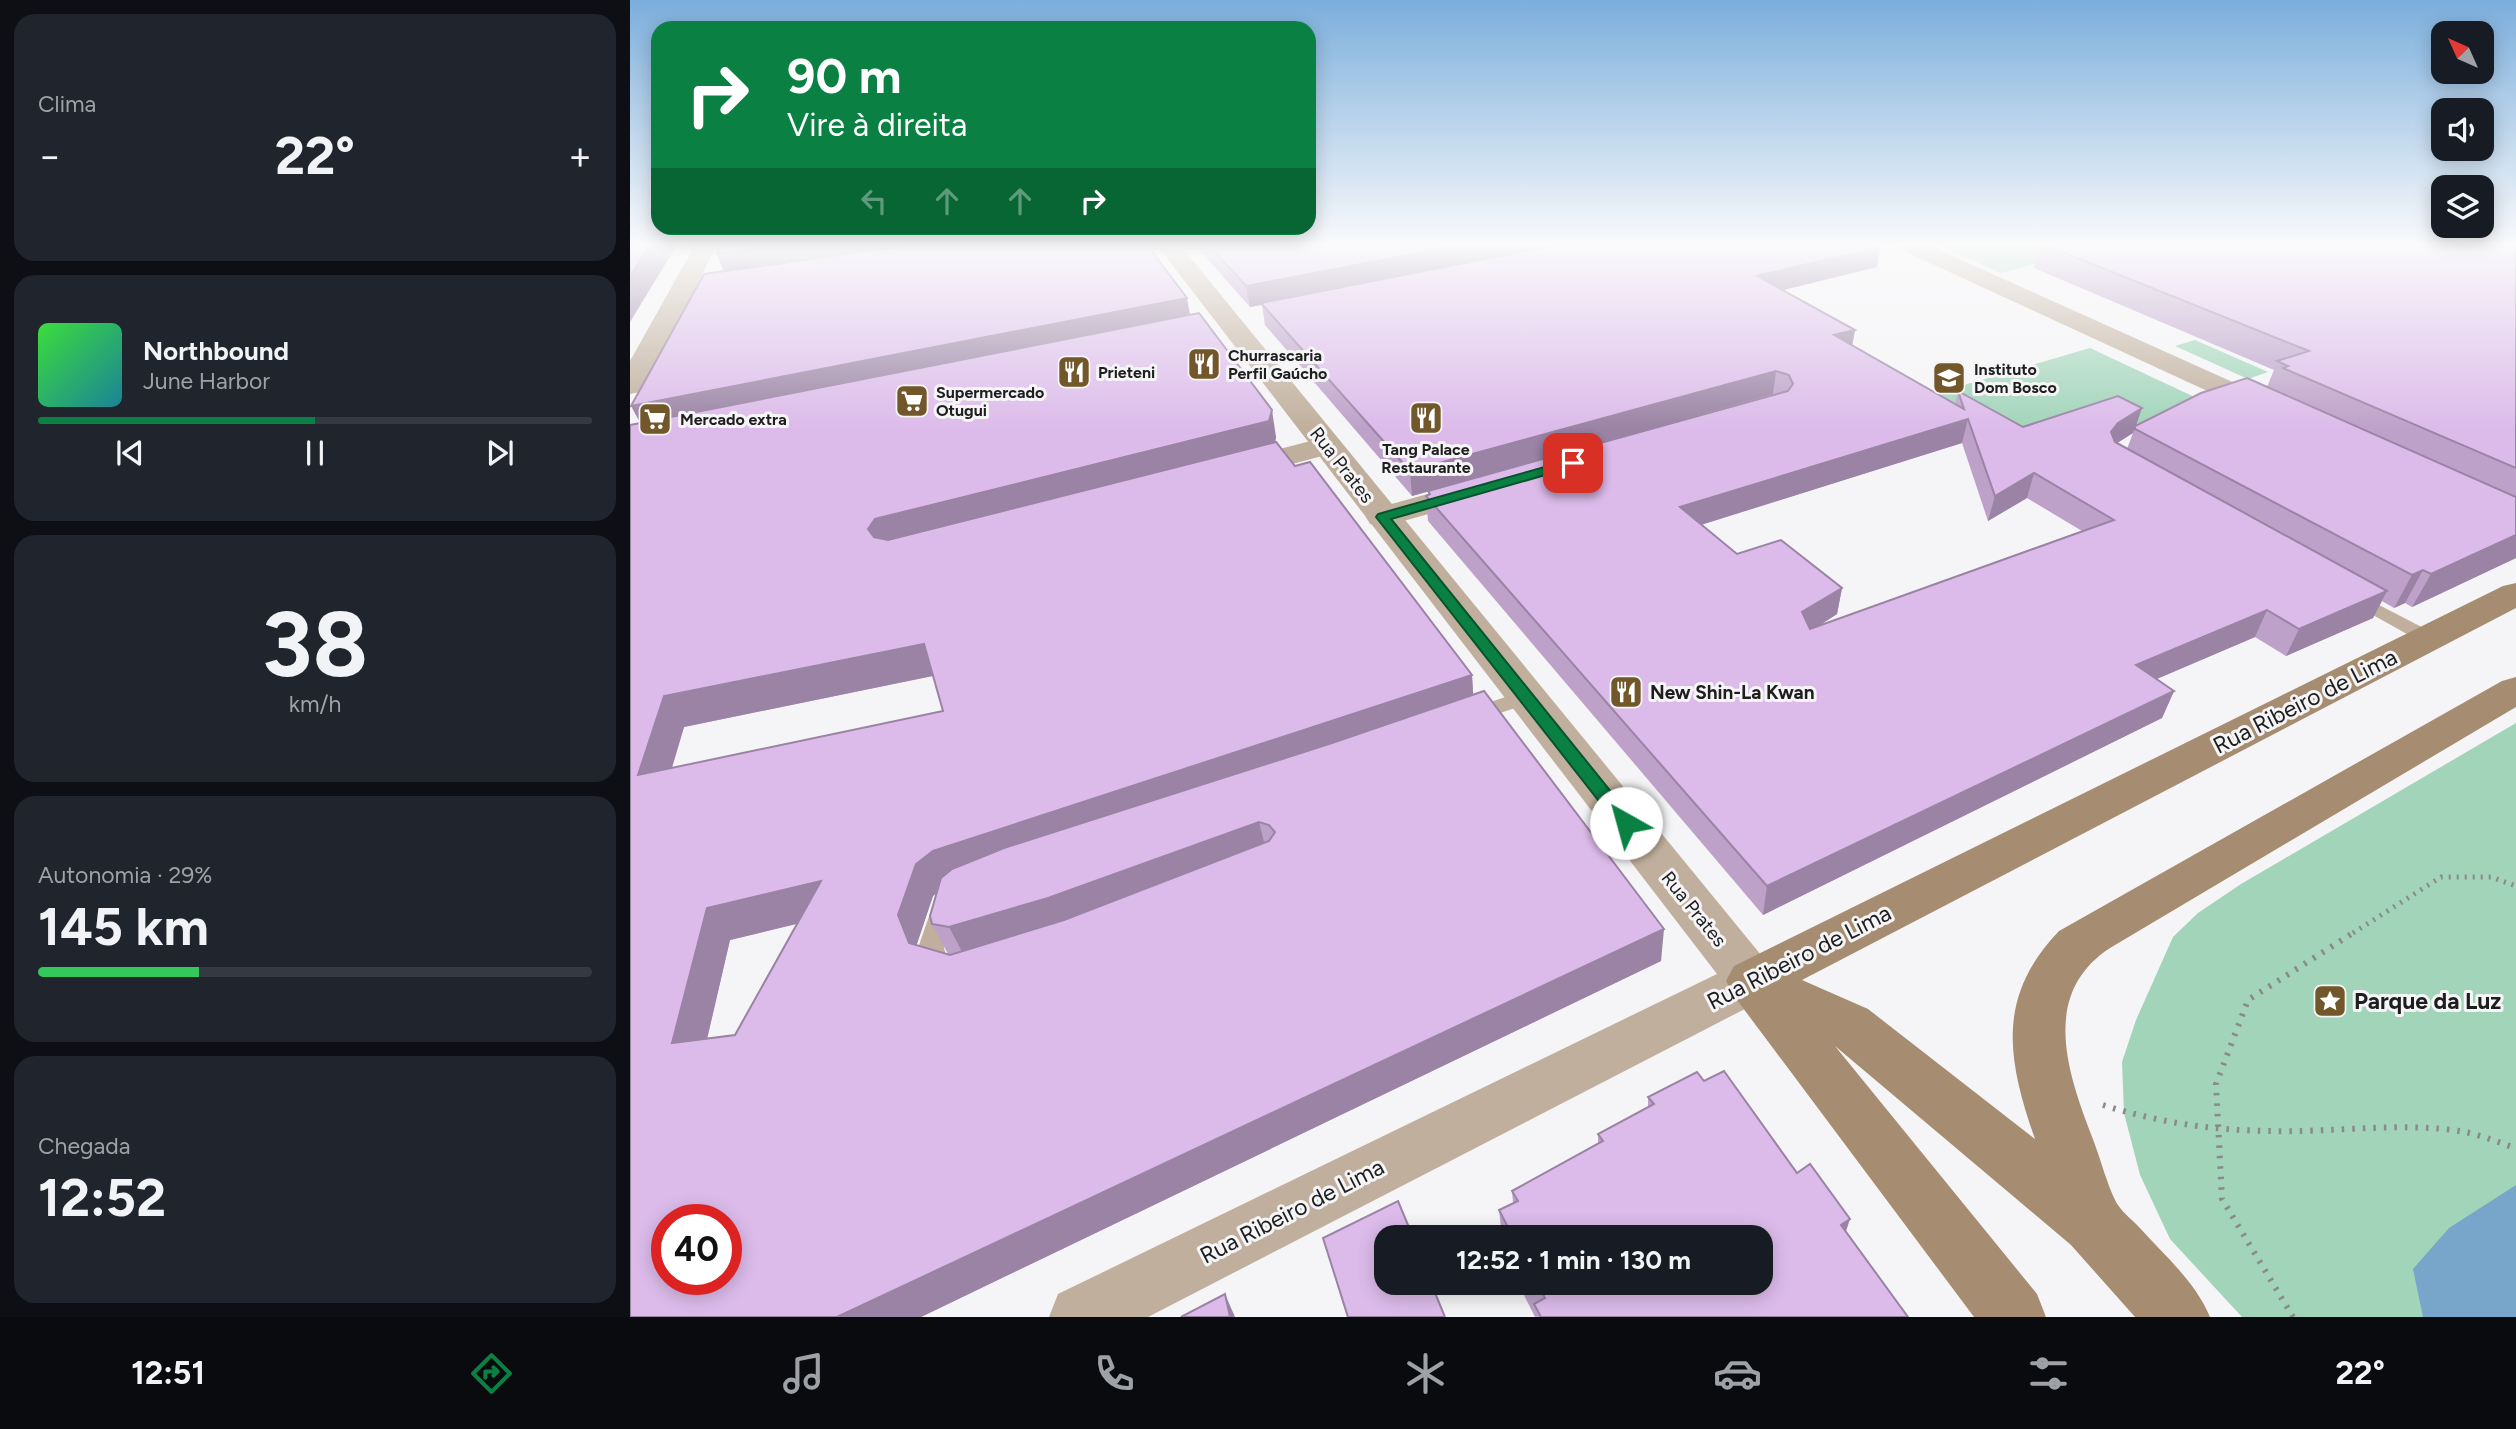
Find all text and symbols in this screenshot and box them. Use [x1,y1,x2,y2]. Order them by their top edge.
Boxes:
north arrow [2431,21,2494,84]
map controls [2431,21,2494,238]
text: 90 m [787,46,902,105]
icon: right [672,49,763,140]
text: Clima [38,90,96,118]
button: sound [2431,98,2494,161]
text: Vire à direita [787,106,967,144]
text: 22° [275,125,355,187]
text: − [38,133,62,179]
text: + [568,133,592,179]
button: layers [2431,175,2494,238]
icon: left [855,182,893,220]
icon: ahead [928,182,966,220]
icon: ahead [1001,182,1039,220]
icon: right [1074,182,1112,220]
text: Northbound [143,335,289,367]
restaurant icon: Churrascaria Perfil Gaúcho [1185,345,1223,383]
place label: Churrascaria Perfil Gaúcho [1228,346,1327,383]
restaurant icon: Prieteni [1055,353,1093,391]
school or university icon: Instituto Dom Bosco [1930,359,1968,397]
place label: Instituto Dom Bosco [1974,360,2057,397]
place label: Prieteni [1098,363,1155,382]
text: June Harbor [143,367,270,395]
supermarket icon: Supermercado Otugui [893,382,931,420]
place label: Supermercado Otugui [936,383,1044,420]
restaurant icon: Tang Palace Restaurante [1407,399,1445,437]
supermarket icon: Mercado extra [636,400,674,438]
place label: Mercado extra [680,410,787,429]
street label: Rua Prates [1305,422,1379,508]
pin [1543,433,1603,493]
icon: previous [111,434,149,472]
icon: pause [296,434,334,472]
icon: next [481,434,519,472]
place label: Tang Palace Restaurante [1381,440,1471,477]
icon: arrive [1554,444,1592,482]
text: 38 [262,590,368,699]
street label: Rua Ribeiro de Lima [2208,642,2402,760]
restaurant icon: New Shin-La Kwan [1607,673,1645,711]
place label: New Shin-La Kwan [1650,681,1814,704]
text: km/h [289,690,341,718]
position arrow [1589,786,1663,860]
text: Autonomia · 29% [38,861,212,889]
street label: Rua Prates [1657,867,1731,951]
text: 145 km [38,896,209,958]
street label: Rua Ribeiro de Lima [1702,898,1896,1016]
place icon: Parque da Luz [2311,982,2349,1020]
place label: Parque da Luz [2354,987,2501,1015]
text: Chegada [38,1132,130,1160]
street label: Rua Ribeiro de Lima [1195,1152,1389,1270]
text: 12:52 [38,1167,166,1229]
speed limit sign: 40 [651,1204,742,1295]
text: 12:52 · 1 min · 130 m [1456,1244,1691,1276]
icon: directions [467,1349,516,1398]
icon: music [779,1349,828,1398]
icon: phone [1090,1349,1139,1398]
icon: climate [1401,1349,1450,1398]
icon: car [1713,1349,1762,1398]
icon: filters [2024,1349,2073,1398]
text: 12:51 [131,1354,205,1392]
text: 22° [2336,1354,2385,1392]

